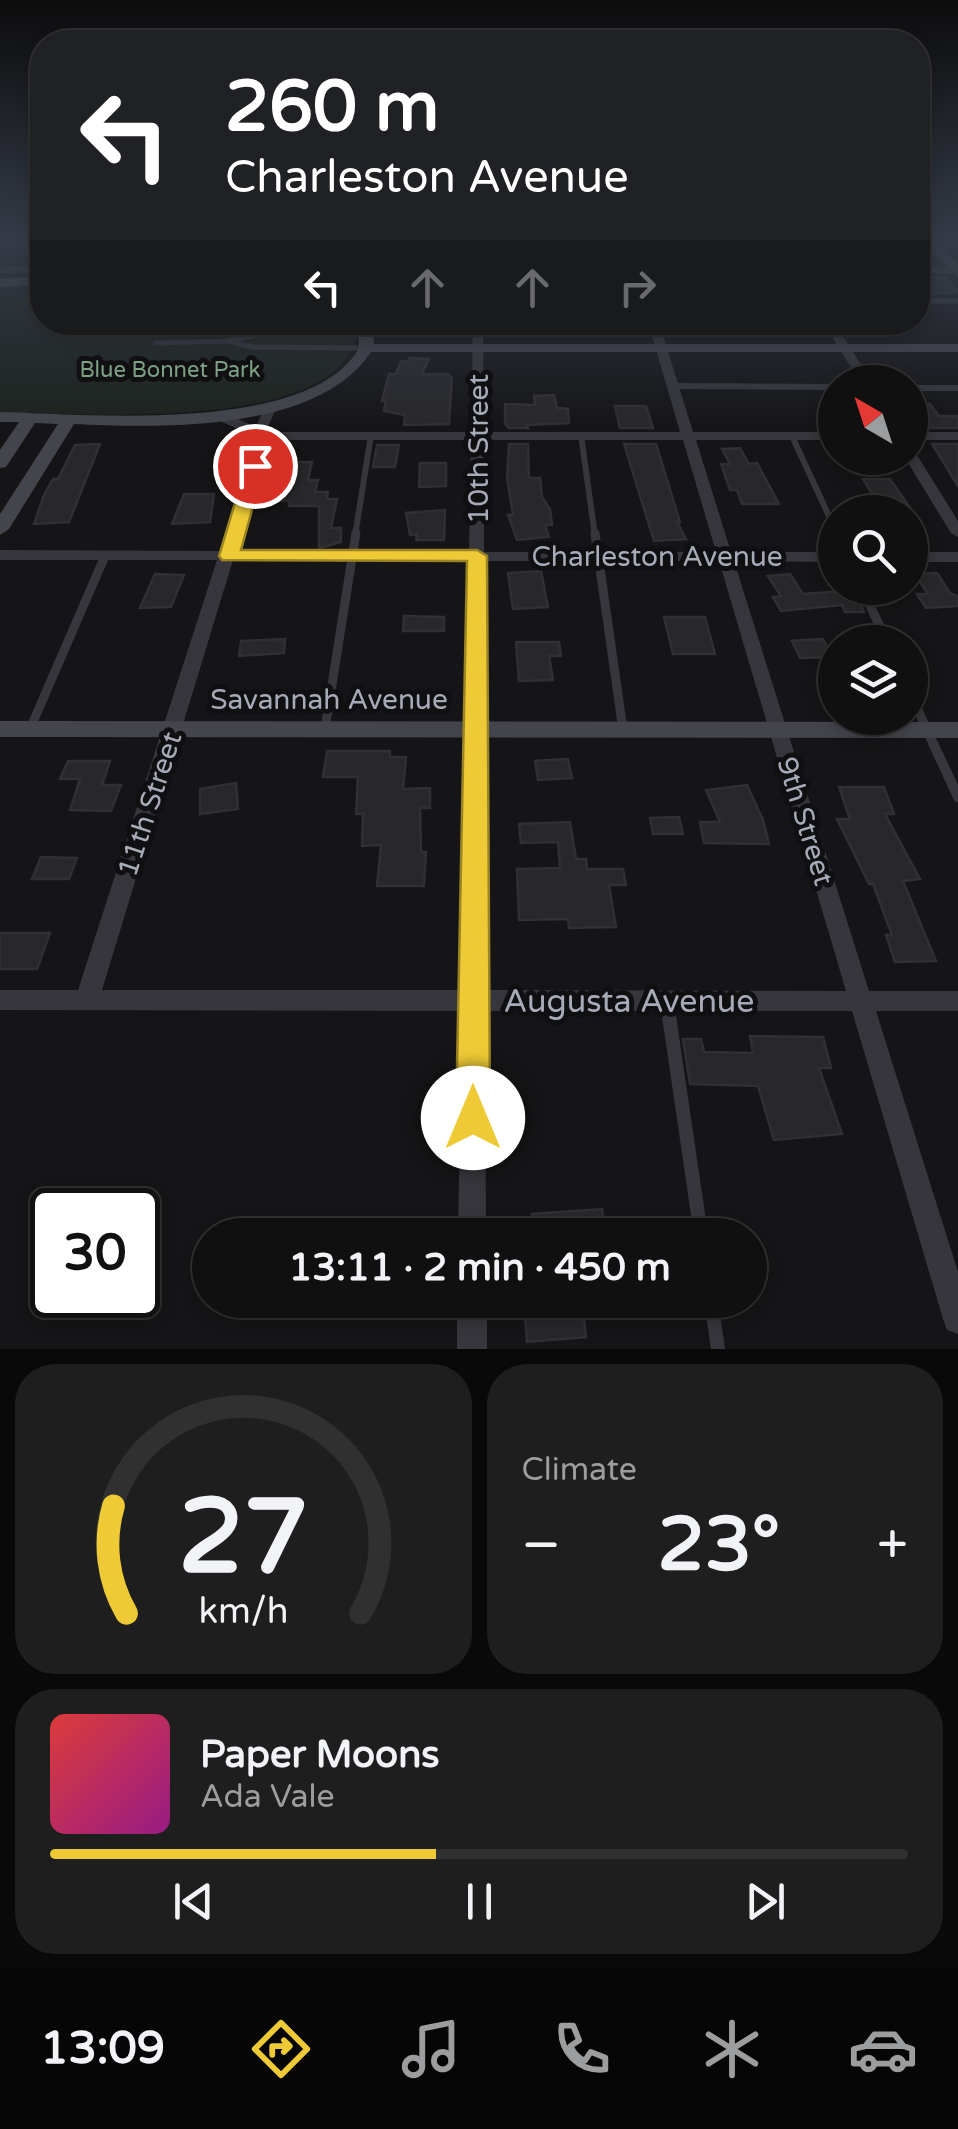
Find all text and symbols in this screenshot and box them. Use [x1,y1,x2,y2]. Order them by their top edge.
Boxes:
text: 260 m [225,66,439,150]
icon: left [60,70,190,200]
text: Charleston Avenue [225,151,629,205]
icon: left [295,260,350,315]
icon: ahead [400,260,455,315]
icon: ahead [505,260,560,315]
icon: right [610,260,665,315]
park label: Blue Bonnet Park [79,357,261,383]
north arrow [818,365,928,475]
map controls [818,365,928,735]
street label: 10th Street [462,374,496,524]
pin [213,424,298,509]
icon: arrive [228,439,283,494]
button: search [818,495,928,605]
street label: Charleston Avenue [531,540,783,574]
button: layers [818,625,928,735]
street label: Savannah Avenue [210,683,448,717]
street label: 11th Street [111,727,189,881]
street label: 9th Street [769,753,841,890]
street label: Augusta Avenue [504,983,754,1021]
position arrow [421,1066,525,1170]
speed limit sign: 30 [30,1188,160,1318]
text: 13:11 · 2 min · 450 m [288,1245,671,1291]
text: Climate [522,1451,637,1489]
text: 27 [178,1476,309,1601]
text: 23° [658,1500,780,1590]
text: − [522,1513,561,1579]
text: + [877,1513,908,1579]
text: km/h [198,1590,288,1633]
text: Paper Moons [200,1732,440,1778]
text: Ada Vale [200,1778,335,1816]
icon: previous [166,1874,221,1929]
icon: pause [452,1874,507,1929]
icon: next [738,1874,793,1929]
icon: directions [246,2014,316,2084]
icon: music [396,2014,466,2084]
icon: phone [547,2014,617,2084]
icon: climate [697,2014,767,2084]
icon: car [848,2014,918,2084]
text: 13:09 [40,2022,165,2076]

